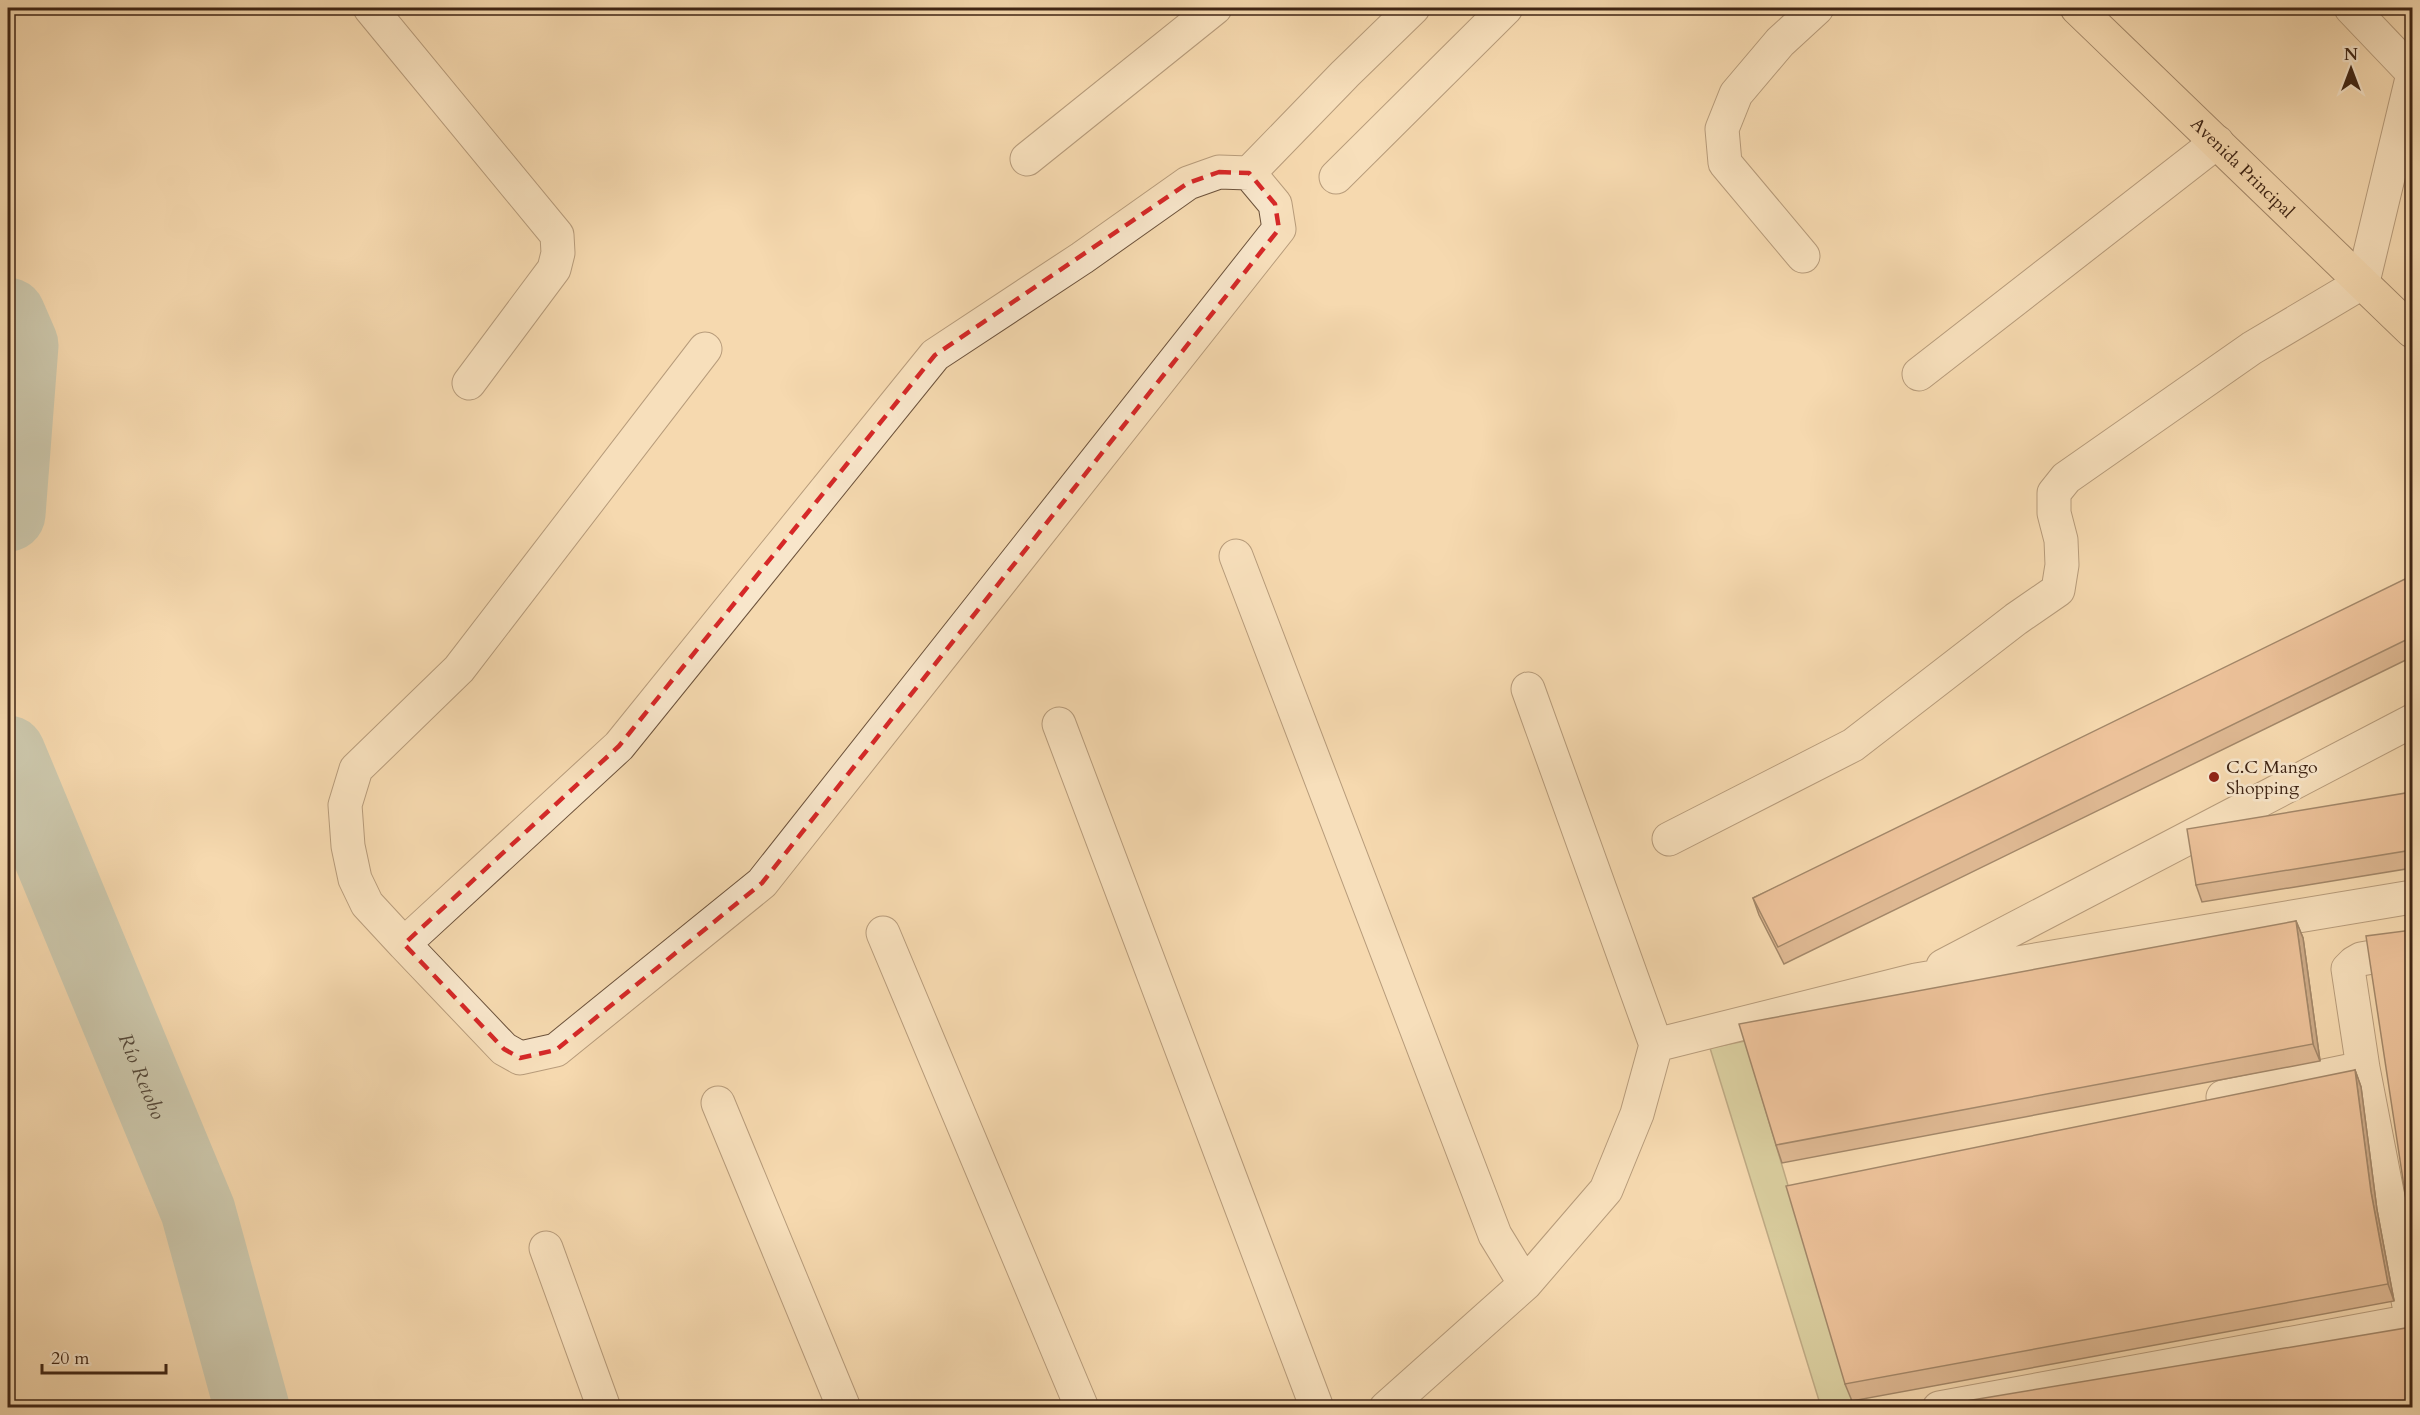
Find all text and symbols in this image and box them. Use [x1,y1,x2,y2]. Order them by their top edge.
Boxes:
north arrow [2321,39,2381,99]
text: N [2344,44,2358,66]
street label: Avenida Principal [2185,112,2300,224]
place label: C.C Mango Shopping [2226,755,2318,801]
marker: C.C Mango Shopping [2207,770,2221,784]
water label: Río Retobo [112,1029,171,1123]
scale bar [42,1337,166,1375]
text: 20 m [51,1346,90,1371]

